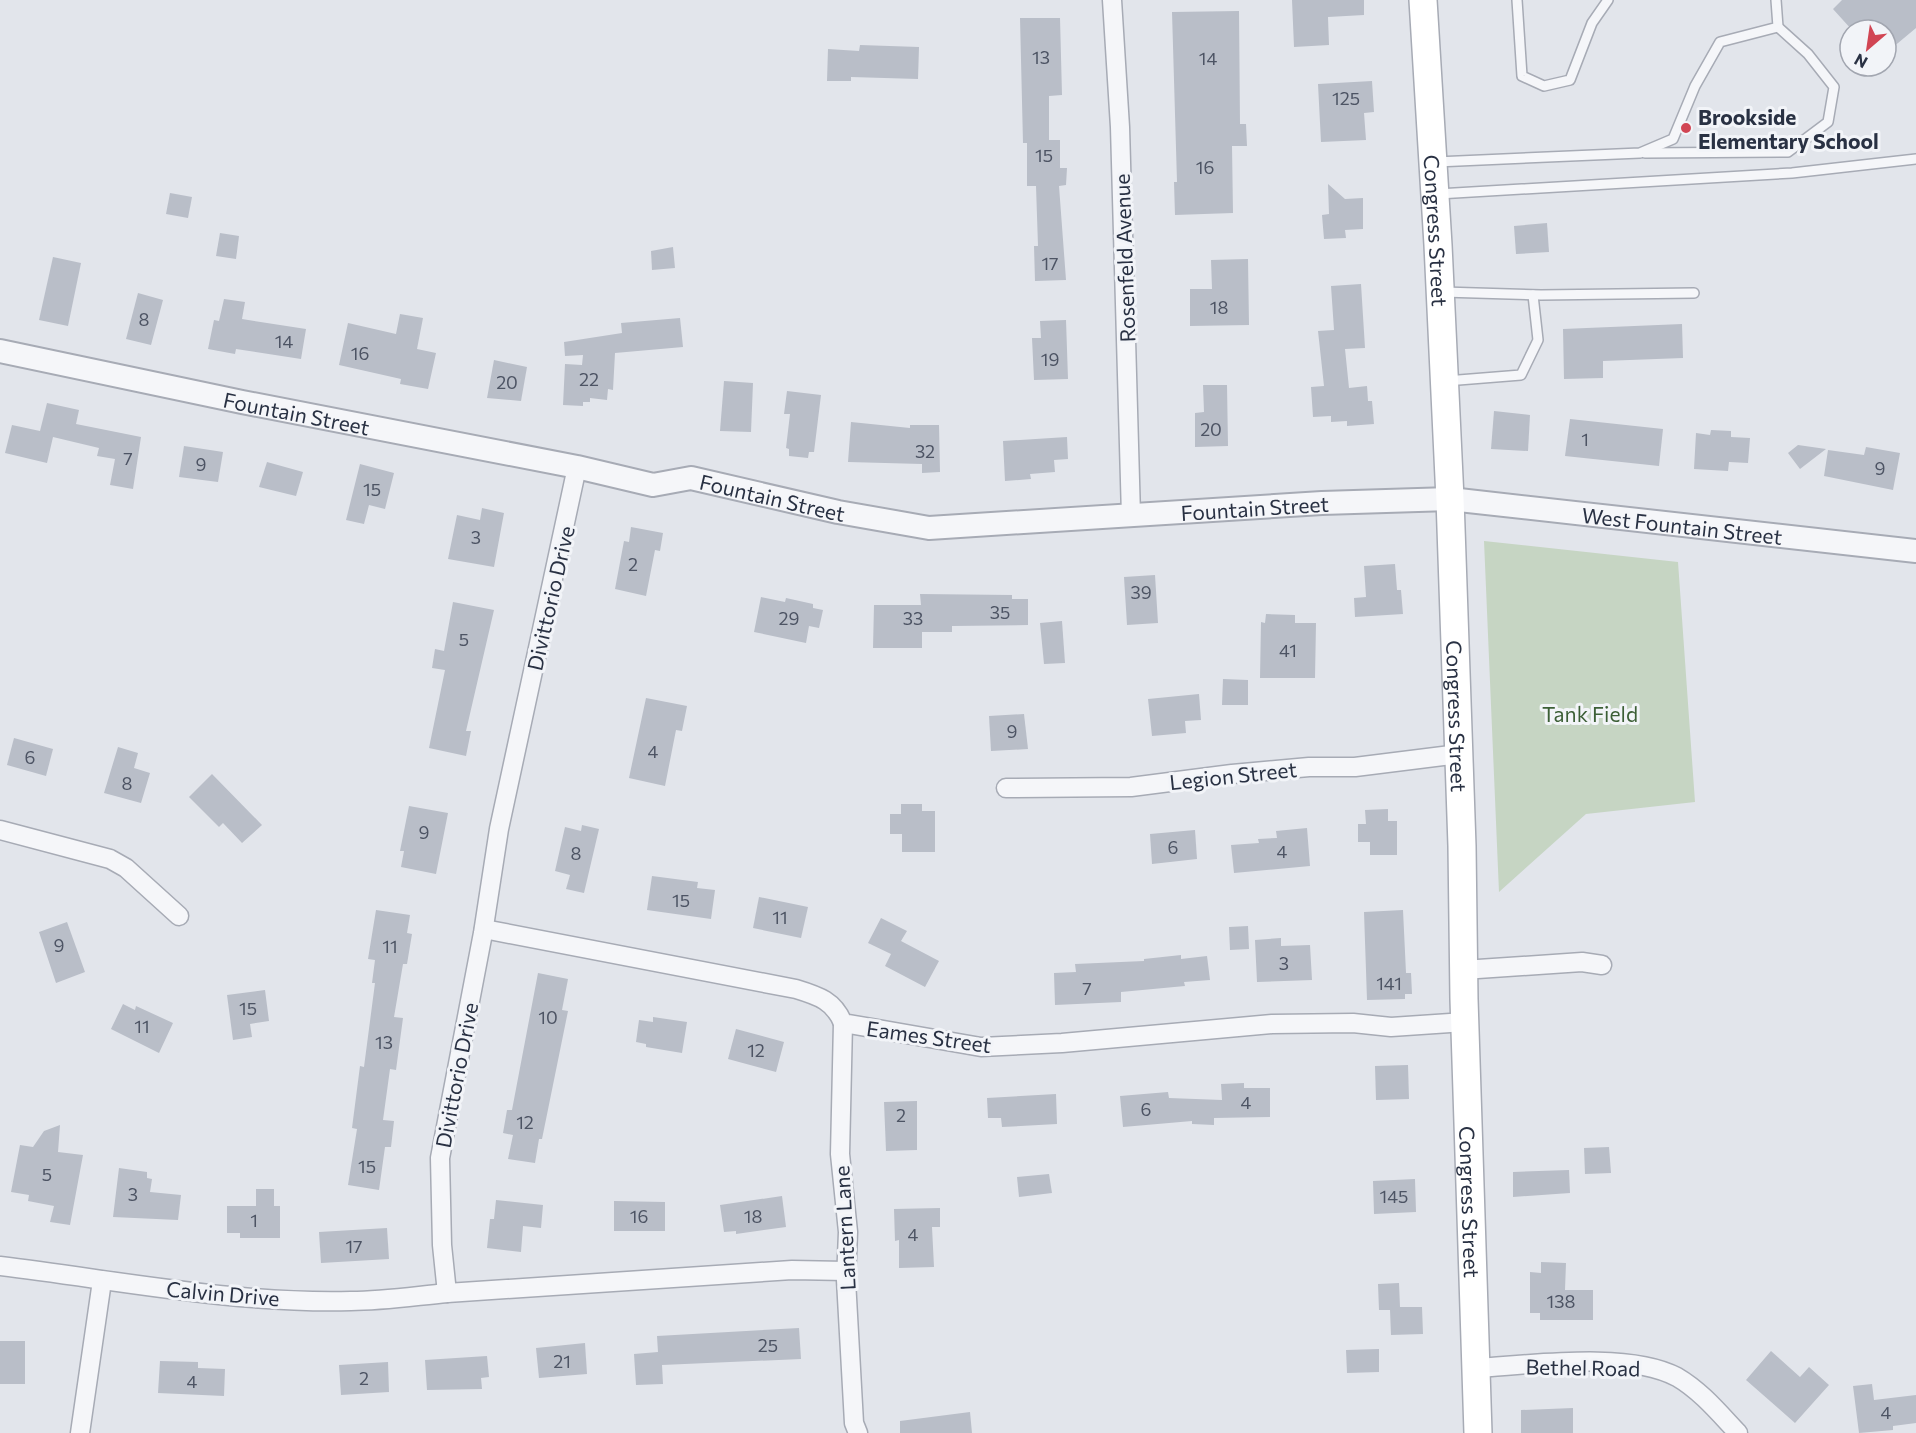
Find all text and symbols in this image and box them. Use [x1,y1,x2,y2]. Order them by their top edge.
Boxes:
north arrow [1838,18,1898,78]
house number: 13 [1032,46,1050,68]
house number: 14 [1199,47,1217,69]
text: N [1851,50,1870,73]
house number: 125 [1332,87,1360,109]
place label: Brookside Elementary School [1698,104,1879,153]
marker: Brookside Elementary School [1679,121,1693,135]
house number: 15 [1035,144,1053,166]
street label: Congress Street [1420,154,1453,307]
house number: 16 [1196,156,1214,178]
street label: Rosenfeld Avenue [1109,173,1139,343]
house number: 17 [1041,252,1059,274]
house number: 18 [1210,296,1228,318]
house number: 8 [139,308,150,330]
house number: 14 [275,330,293,352]
house number: 16 [351,342,369,364]
house number: 19 [1041,348,1059,370]
house number: 22 [579,368,599,390]
house number: 20 [496,371,518,393]
street label: Fountain Street [221,386,372,439]
house number: 20 [1200,418,1222,440]
house number: 1 [1581,428,1589,450]
house number: 32 [915,440,935,462]
house number: 7 [123,447,133,469]
house number: 9 [196,453,206,475]
house number: 9 [1875,457,1885,479]
street label: Fountain Street [697,468,847,526]
house number: 15 [363,478,381,500]
street label: Fountain Street [1180,490,1329,524]
street label: West Fountain Street [1581,501,1784,549]
street label: Divittorio Drive [521,523,579,673]
house number: 3 [471,526,481,548]
house number: 2 [628,553,638,575]
house number: 39 [1130,581,1152,603]
house number: 35 [990,601,1010,623]
house number: 29 [779,607,799,629]
house number: 33 [903,607,923,629]
house number: 5 [459,628,469,650]
house number: 41 [1279,639,1297,661]
street label: Congress Street [1442,640,1473,793]
park label: Tank Field [1542,701,1638,726]
house number: 9 [1007,720,1017,742]
house number: 4 [648,740,659,762]
house number: 6 [25,746,35,768]
street label: Legion Street [1168,756,1298,794]
house number: 8 [122,772,133,794]
house number: 9 [419,821,429,843]
house number: 6 [1168,836,1178,858]
house number: 4 [1277,840,1288,862]
house number: 8 [571,842,582,864]
house number: 15 [672,889,690,911]
house number: 11 [772,906,788,928]
house number: 9 [54,934,64,956]
house number: 11 [382,935,398,957]
house number: 3 [1279,952,1289,974]
house number: 141 [1376,972,1402,994]
house number: 7 [1082,977,1092,999]
house number: 15 [239,997,257,1019]
street label: Divittorio Drive [430,1000,482,1150]
house number: 10 [538,1006,558,1028]
house number: 11 [134,1015,150,1037]
street label: Eames Street [865,1015,993,1057]
house number: 13 [375,1031,393,1053]
house number: 12 [747,1039,765,1061]
house number: 4 [1241,1091,1252,1113]
house number: 6 [1141,1098,1151,1120]
house number: 2 [896,1104,906,1126]
house number: 12 [516,1111,534,1133]
street label: Congress Street [1456,1126,1485,1278]
house number: 15 [358,1155,376,1177]
house number: 5 [42,1163,52,1185]
street label: Lantern Lane [828,1165,860,1291]
house number: 3 [128,1183,138,1205]
house number: 145 [1380,1185,1408,1207]
house number: 16 [630,1205,648,1227]
house number: 18 [744,1205,762,1227]
house number: 1 [250,1209,258,1231]
house number: 4 [908,1223,919,1245]
house number: 17 [345,1235,363,1257]
street label: Calvin Drive [165,1276,281,1310]
house number: 138 [1547,1290,1576,1312]
house number: 25 [758,1334,778,1356]
house number: 21 [553,1350,571,1372]
street label: Bethel Road [1525,1354,1641,1380]
house number: 2 [359,1367,369,1389]
house number: 4 [187,1370,198,1392]
house number: 4 [1881,1401,1892,1423]

